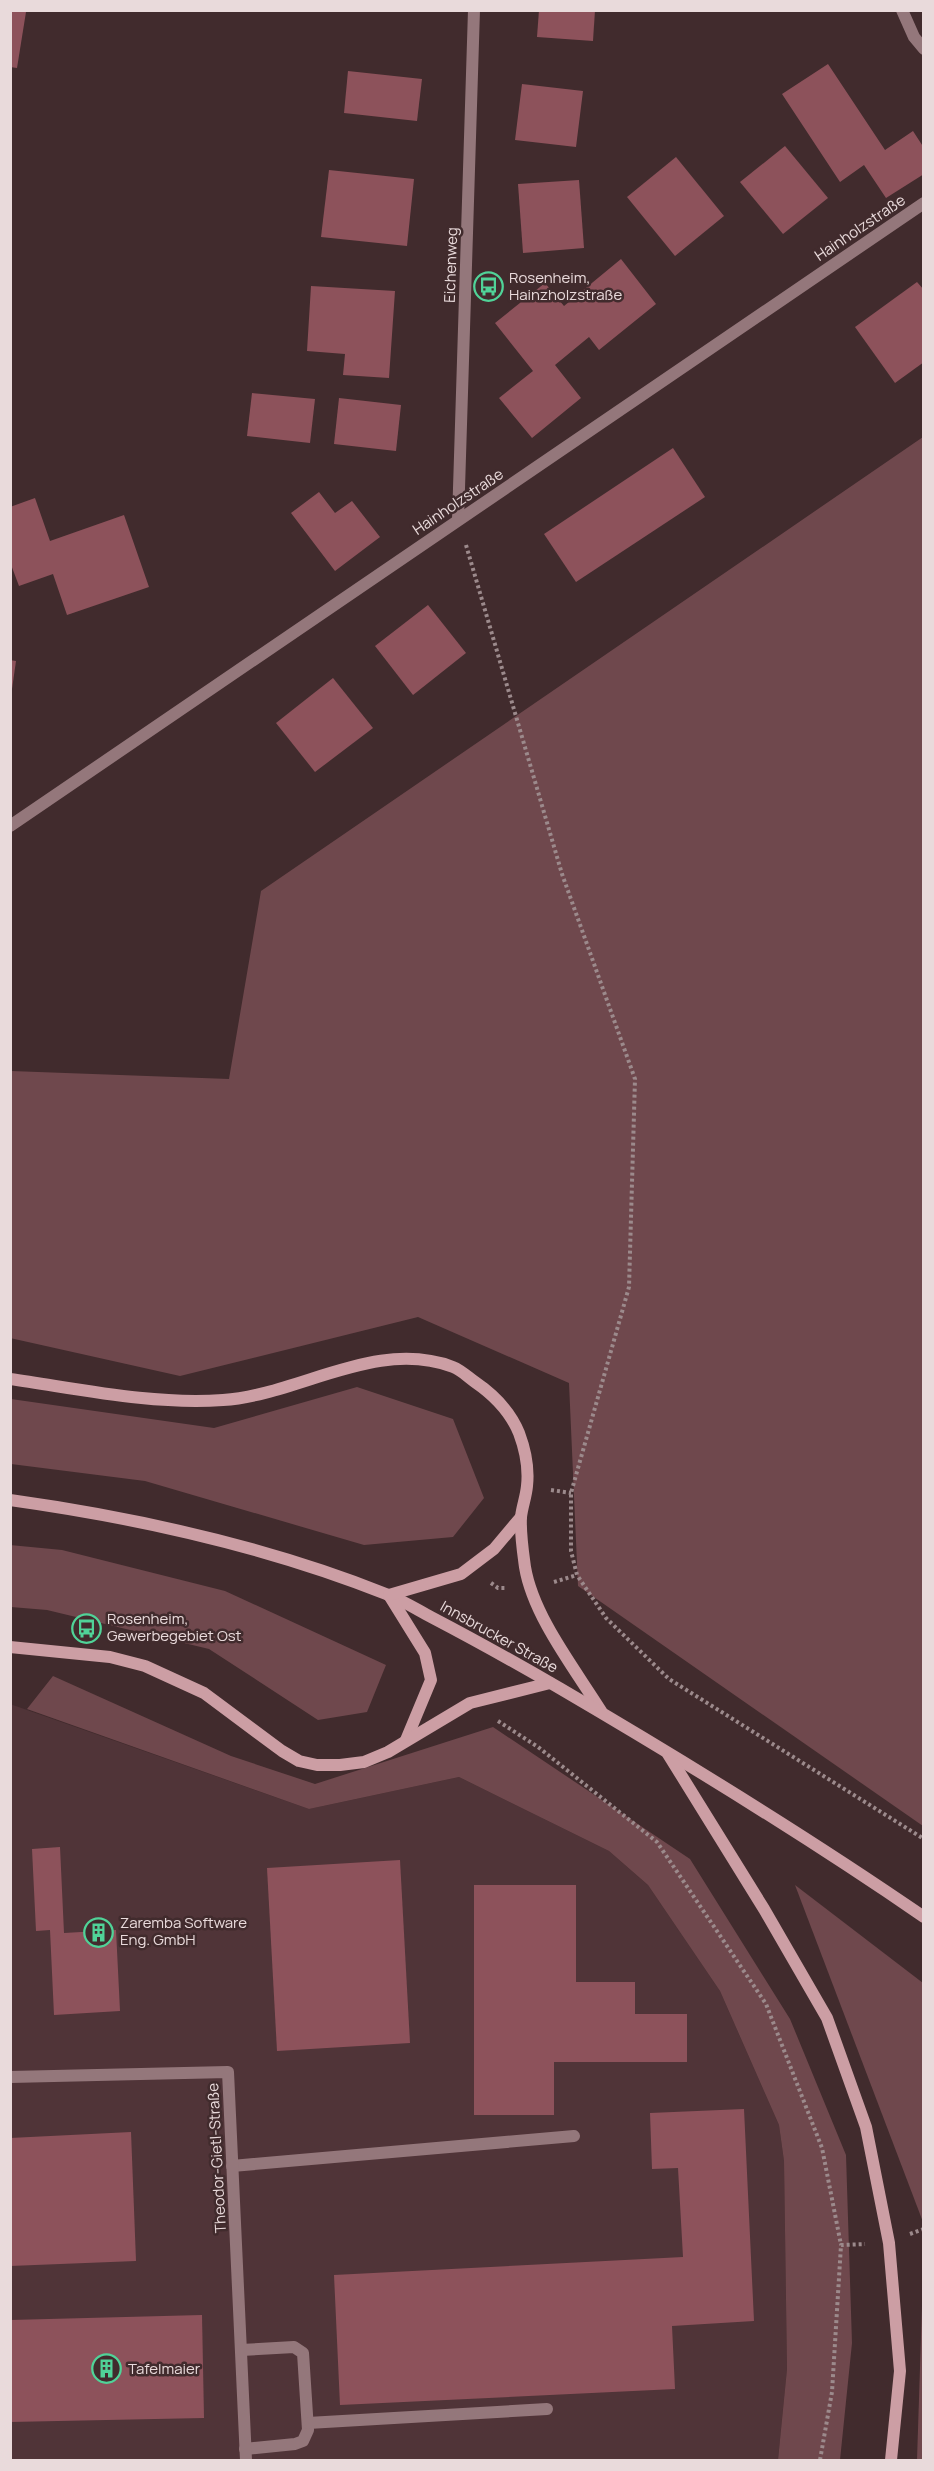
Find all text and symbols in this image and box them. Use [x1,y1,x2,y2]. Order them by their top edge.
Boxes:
street label: Hainholzstraße [810,189,909,266]
street label: Eichenweg [439,227,462,303]
place label: Rosenheim, Hainzholzstraße [509,267,622,305]
bus stop icon: Rosenheim, Hainzholzstraße [472,271,504,303]
street label: Hainholzstraße [408,463,507,540]
street label: Innsbrucker Straße [437,1595,562,1678]
place label: Rosenheim, Gewerbegebiet Ost [107,1608,242,1646]
bus stop icon: Rosenheim, Gewerbegebiet Ost [70,1612,102,1644]
place label: Zaremba Software Eng. GmbH [120,1912,247,1950]
building icon: Zaremba Software Eng. GmbH [83,1916,115,1948]
street label: Theodor-Gietl-Straße [202,2082,231,2234]
building icon: Tafelmaier [91,2353,123,2385]
place label: Tafelmaier [128,2358,201,2379]

